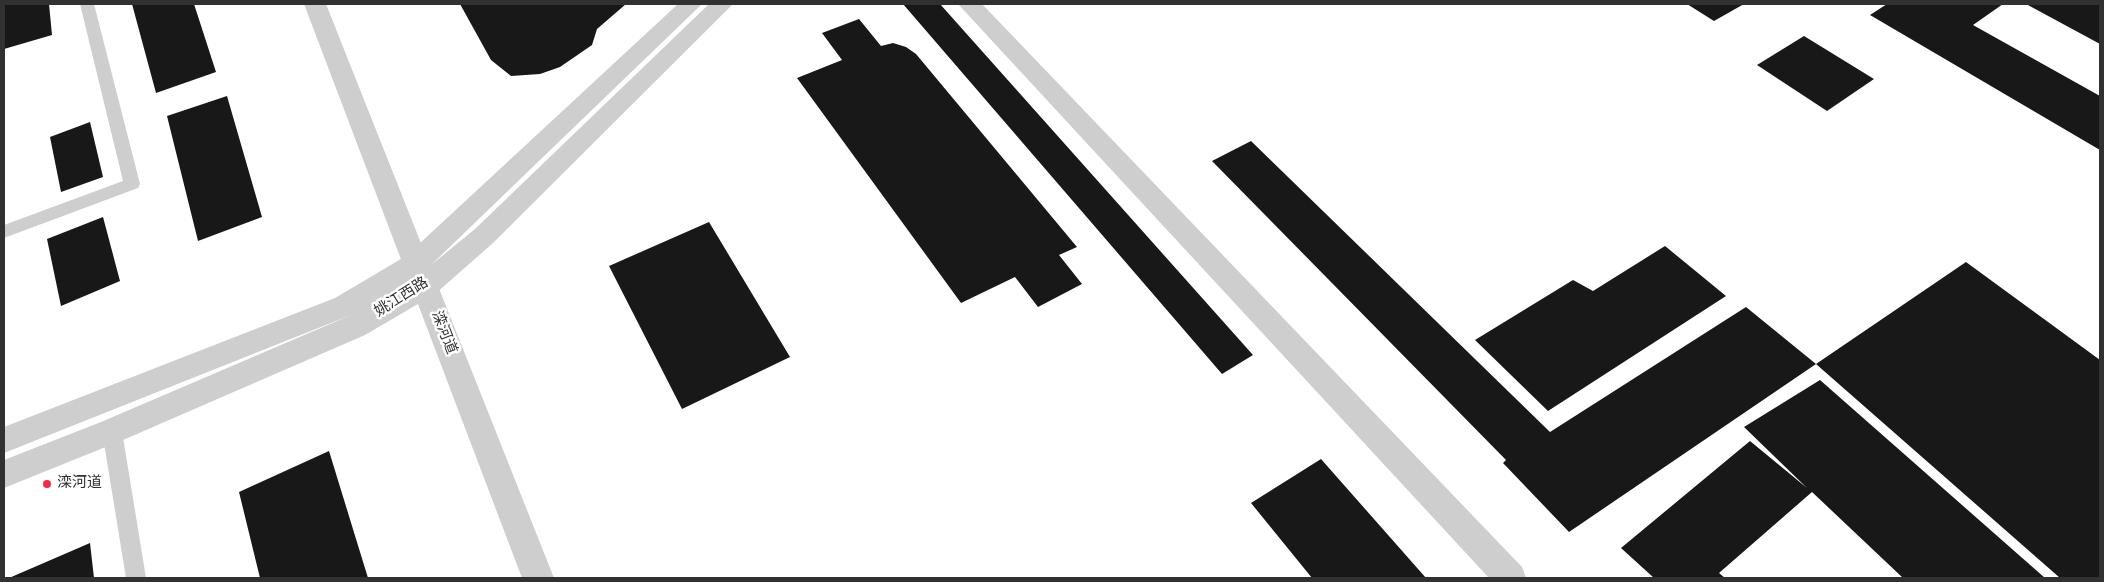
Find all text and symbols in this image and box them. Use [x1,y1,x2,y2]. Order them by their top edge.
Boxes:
street label: 姚江西路 [372,274,432,322]
street label: 滦河道 [427,309,459,357]
place label: 滦河道 [57,475,102,493]
marker: 滦河道 [41,478,53,490]

